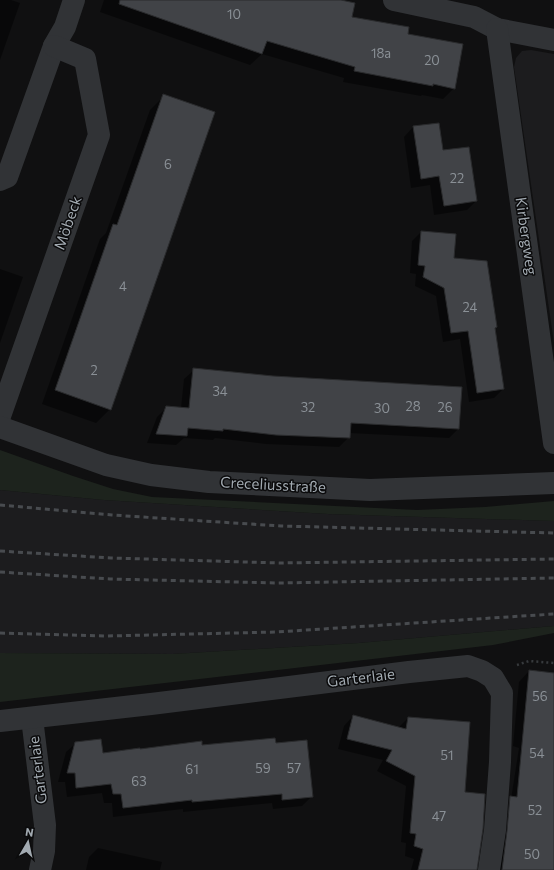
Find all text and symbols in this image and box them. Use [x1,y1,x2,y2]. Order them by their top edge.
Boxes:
house number: 10 [227,6,241,22]
house number: 18a [371,45,391,61]
house number: 20 [424,52,440,68]
house number: 6 [164,156,172,172]
house number: 22 [450,170,464,186]
street label: Möbeck [49,193,85,252]
street label: Kirbergweg [513,196,541,276]
house number: 4 [119,278,127,294]
house number: 24 [463,299,478,315]
house number: 2 [90,362,98,378]
house number: 34 [212,383,228,399]
house number: 28 [405,398,421,414]
house number: 32 [301,399,315,415]
house number: 26 [437,399,453,415]
house number: 30 [374,400,390,416]
street label: Creceliusstraße [220,472,326,496]
street label: Garterlaie [326,664,396,690]
house number: 56 [532,688,548,704]
street label: Garterlaie [24,735,50,805]
house number: 54 [529,745,545,761]
house number: 51 [440,747,454,763]
house number: 59 [255,760,271,776]
house number: 57 [287,760,301,776]
house number: 61 [185,761,199,777]
house number: 63 [131,773,147,789]
house number: 52 [528,802,542,818]
house number: 47 [432,808,446,824]
north arrow [8,822,48,862]
text: N [25,825,35,839]
house number: 50 [524,846,540,862]

